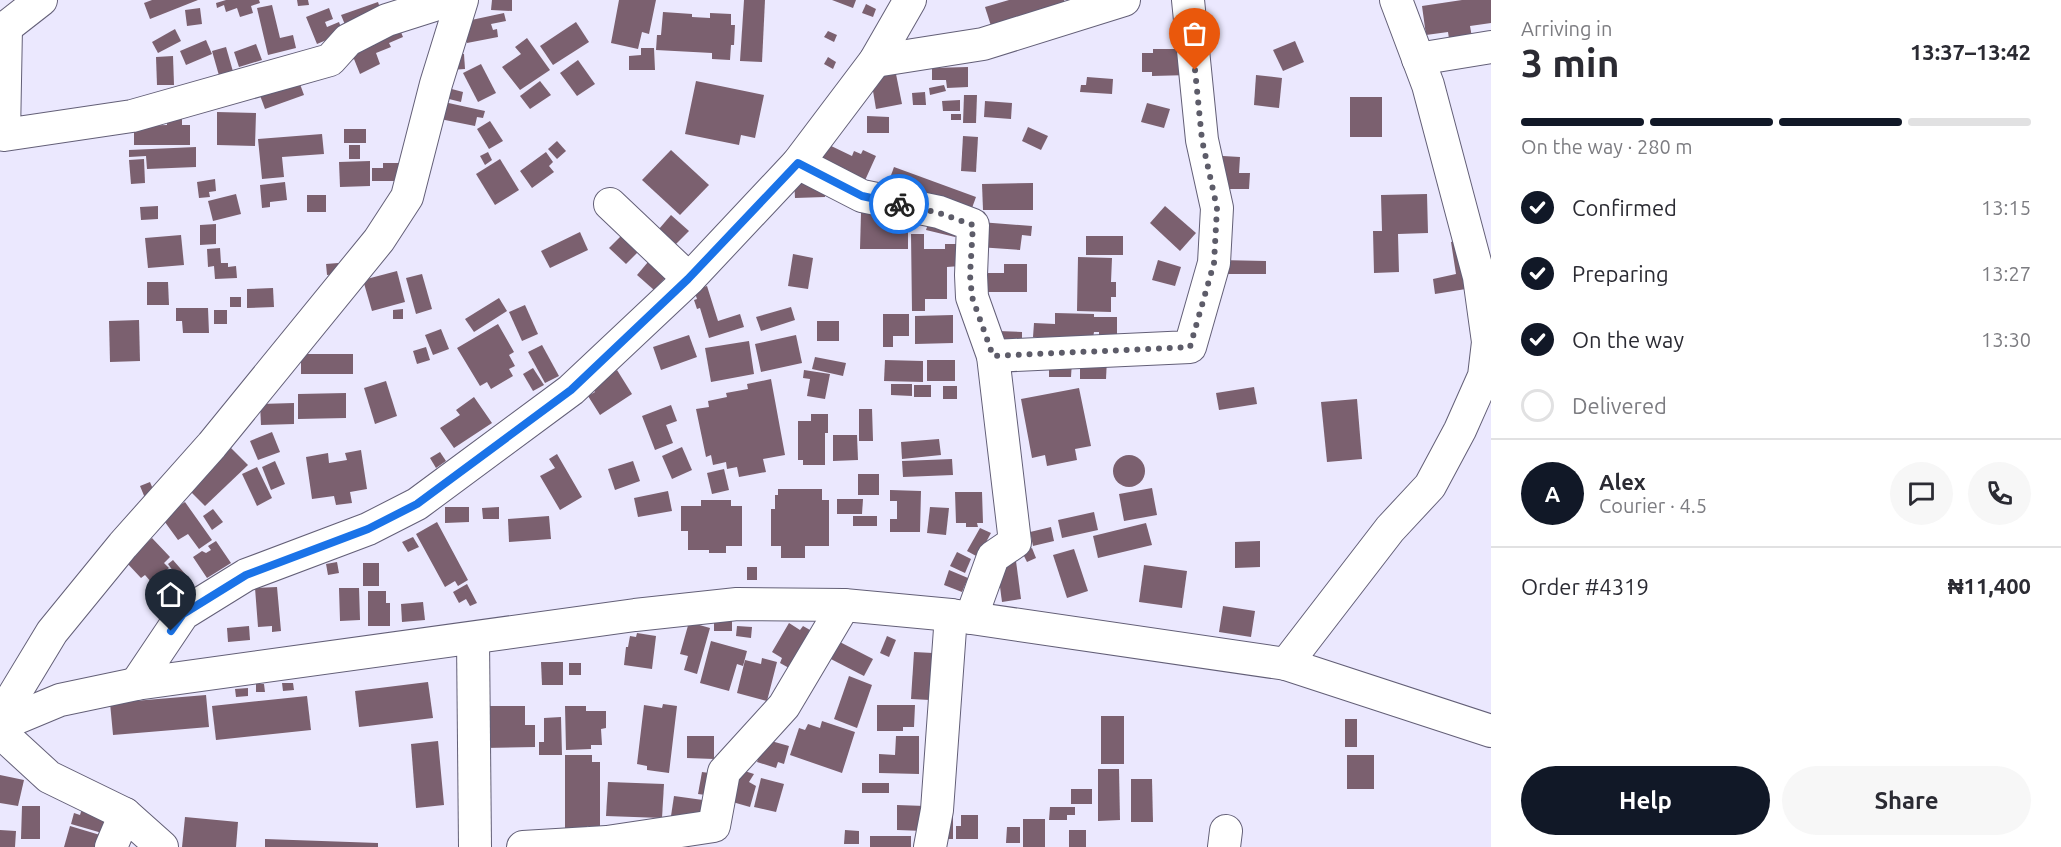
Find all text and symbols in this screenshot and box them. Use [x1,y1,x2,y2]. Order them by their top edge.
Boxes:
pin [1169,8,1220,70]
icon: bag [1178,17,1211,50]
text: Arriving in [1521,17,1612,40]
text: 13:37–13:42 [1910,39,2031,64]
text: 3 min [1521,41,1620,84]
text: On the way · 280 m [1521,135,1693,158]
courier [869,174,929,234]
icon: bike [883,188,916,221]
icon: check [1521,191,1554,224]
text: Confirmed [1572,195,1677,220]
text: 13:15 [1981,196,2031,219]
icon: check [1521,257,1554,290]
text: Preparing [1572,261,1669,286]
text: 13:27 [1981,262,2031,285]
icon: check [1521,323,1554,356]
text: On the way [1572,327,1684,352]
text: 13:30 [1981,328,2031,351]
text: Delivered [1572,393,1667,418]
button: chat [1890,462,1953,525]
button: phone [1968,462,2031,525]
text: Alex [1599,469,1646,494]
text: A [1545,481,1560,506]
text: Courier · 4.5 [1599,494,1707,517]
pin [145,569,196,631]
text: ₦11,400 [1948,573,2031,598]
text: Order #4319 [1521,574,1649,599]
icon: home [154,578,187,611]
button: Help [1521,766,1770,835]
button: Share [1782,766,2031,835]

